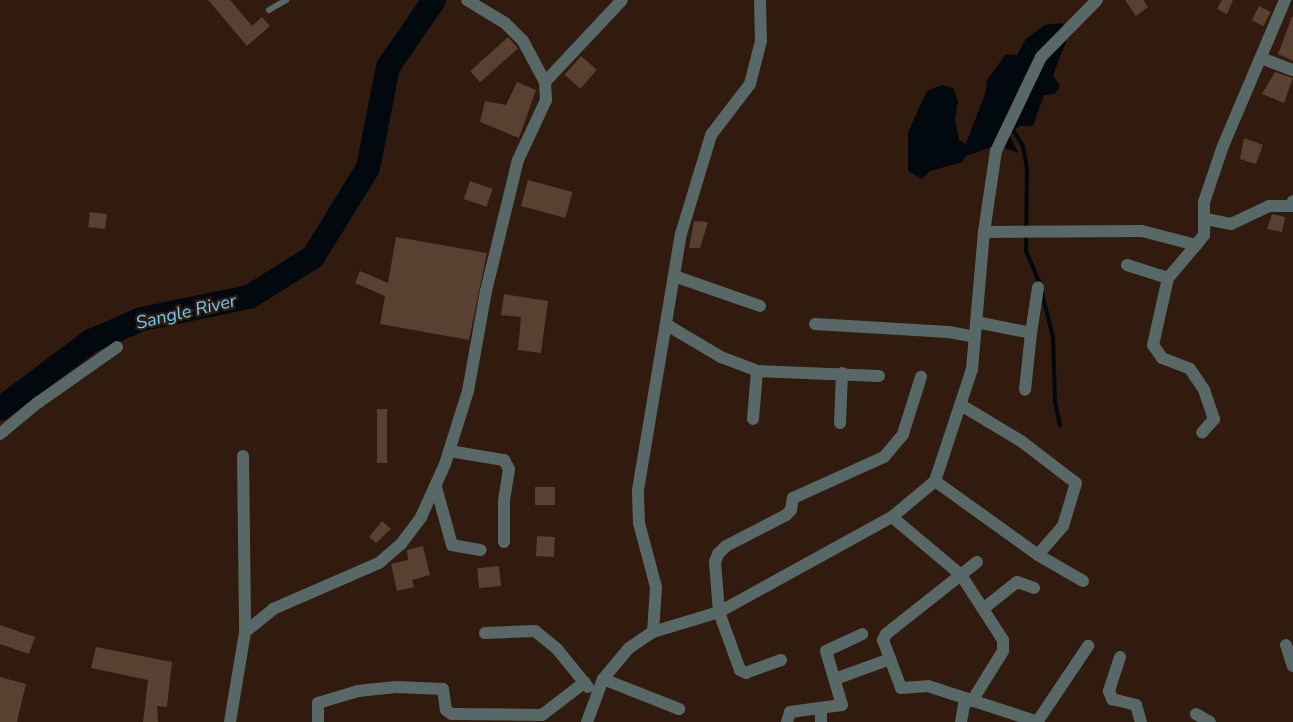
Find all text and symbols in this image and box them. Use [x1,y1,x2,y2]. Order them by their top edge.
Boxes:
water label: Sangle River [134,290,238,334]

